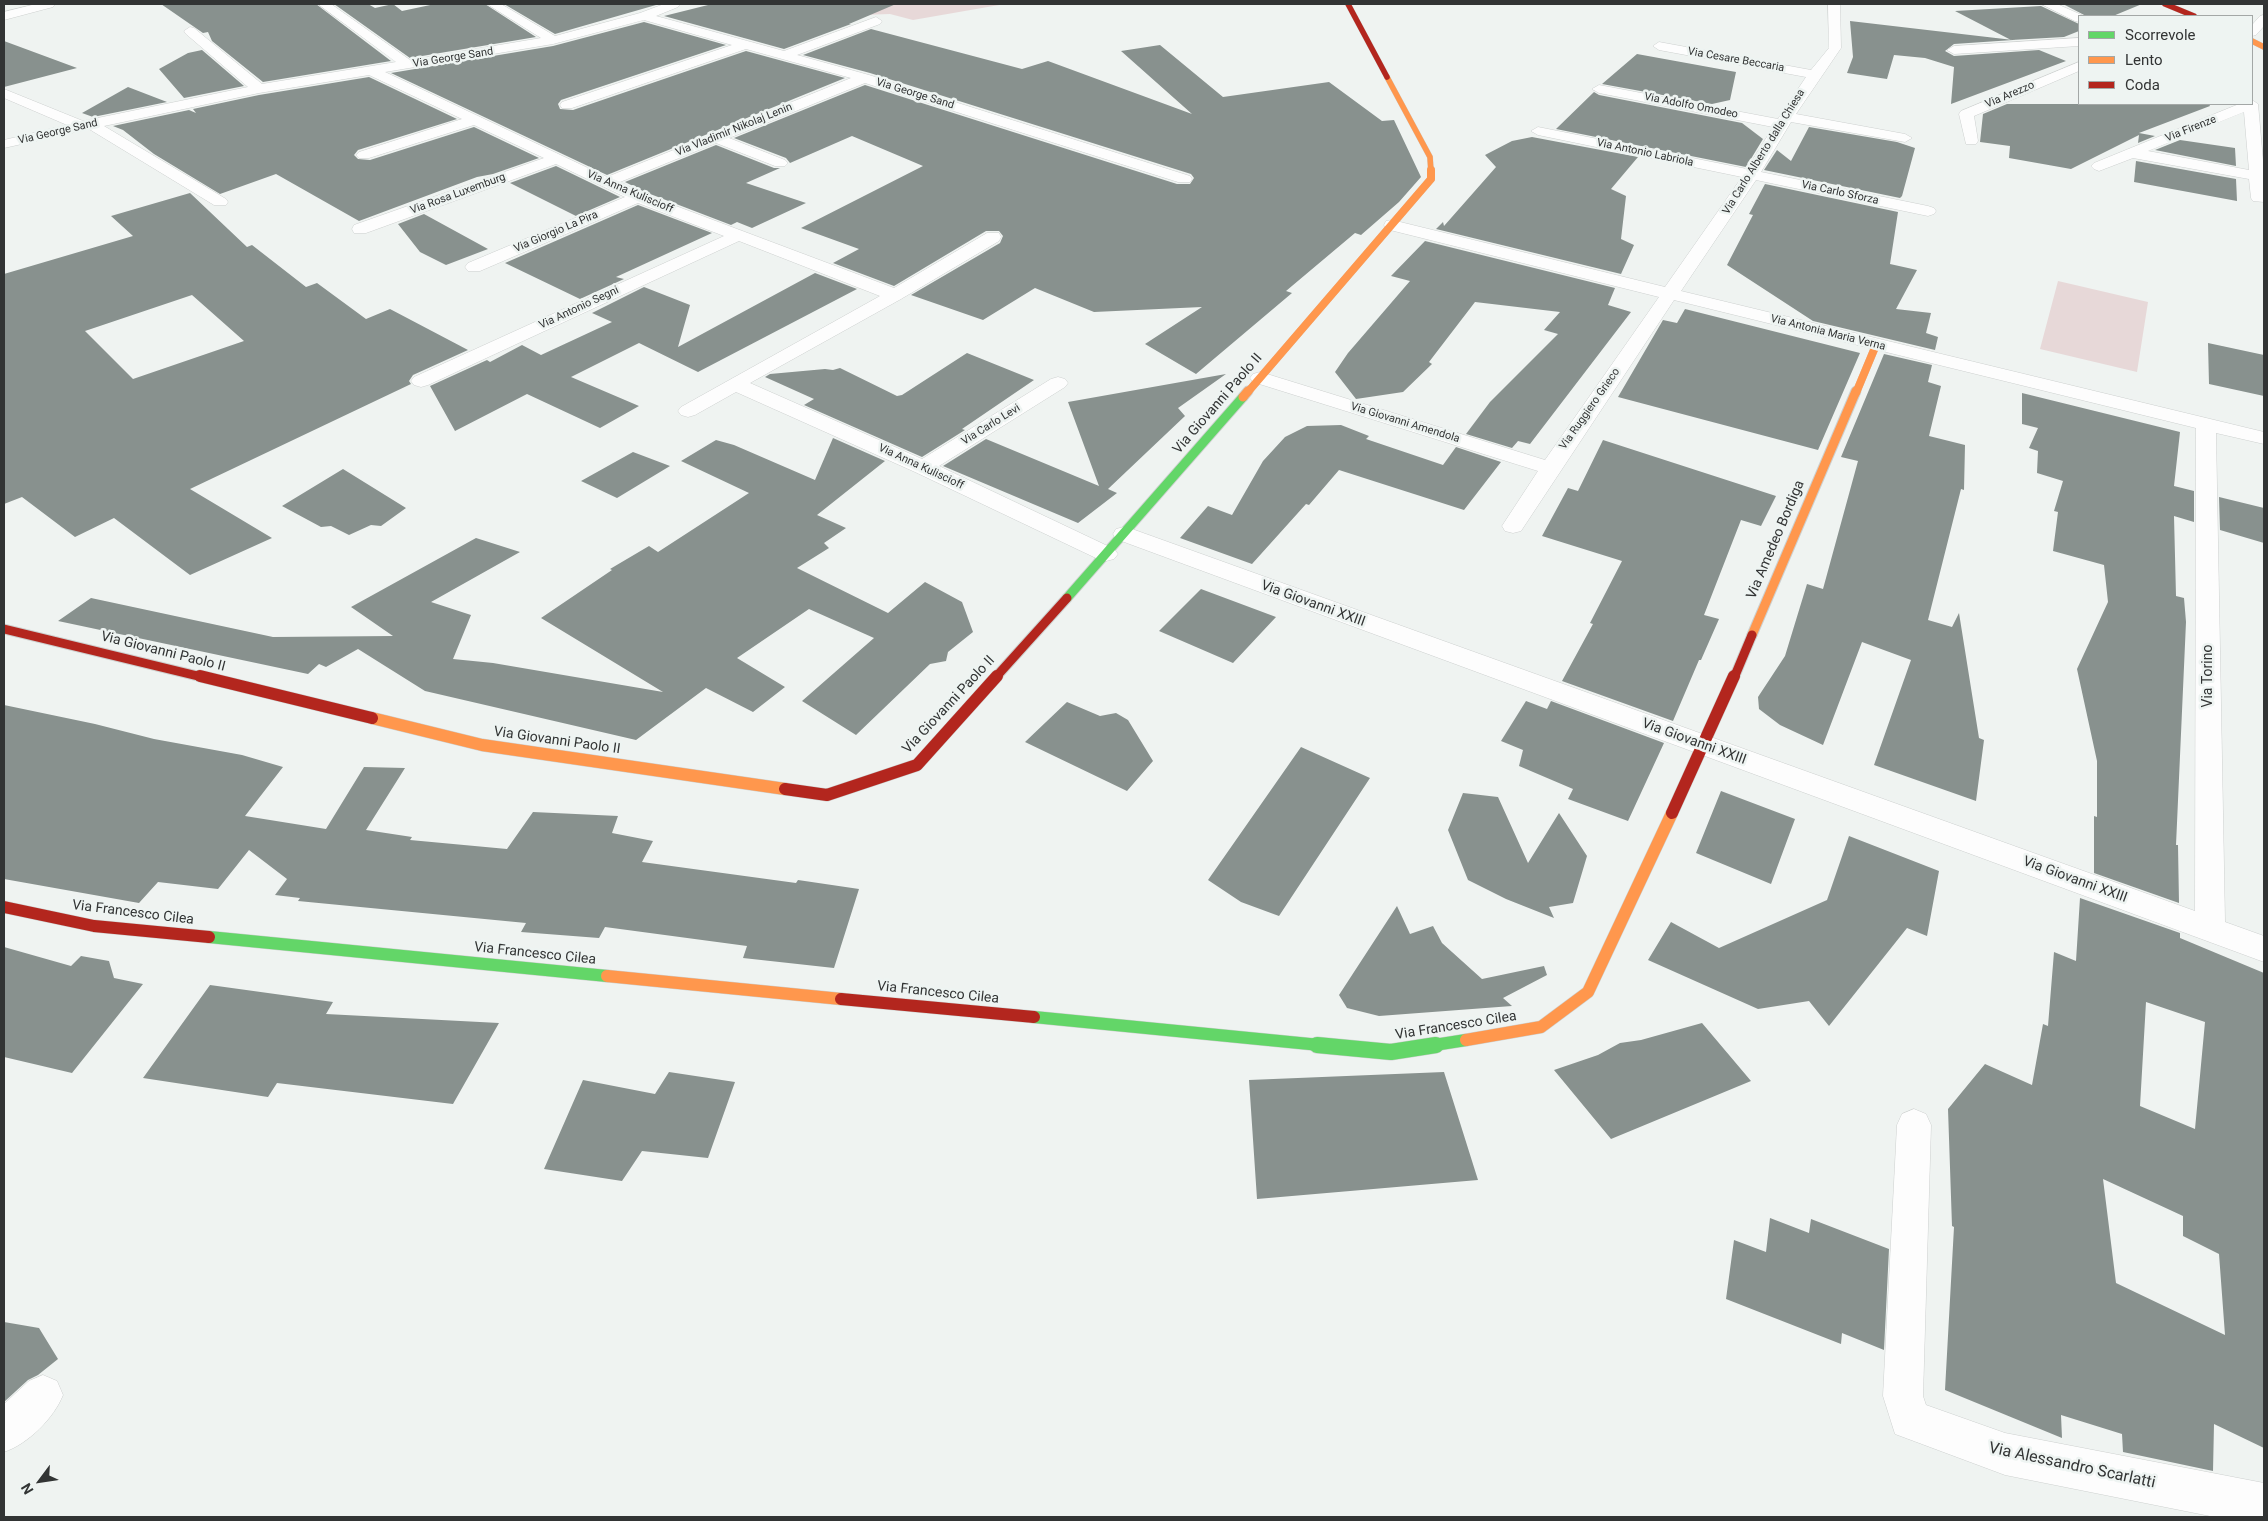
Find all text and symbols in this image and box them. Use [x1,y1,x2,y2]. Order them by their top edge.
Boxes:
legend [2078,15,2253,105]
text: Scorrevole [2125,26,2196,44]
street label: Via George Sand [412,45,494,71]
street label: Via Cesare Beccaria [1687,45,1785,75]
text: Lento [2125,51,2163,69]
street label: Via George Sand [874,76,956,112]
text: Coda [2125,76,2160,94]
street label: Via Arezzo [1983,79,2037,111]
street label: Via Carlo Alberto dalla Chiesa [1720,87,1808,217]
street label: Via Adolfo Omodeo [1643,90,1739,122]
street label: Via Vladimir Nikolaj Lenin [674,101,794,159]
street label: Via Firenze [2164,113,2218,145]
street label: Via George Sand [17,116,99,148]
street label: Via Antonio Labriola [1595,136,1695,170]
street label: Via Anna Kuliscioff [585,168,675,216]
street label: Via Rosa Luxemburg [409,171,507,217]
street label: Via Carlo Sforza [1800,178,1880,208]
street label: Via Giorgio La Pira [512,208,600,256]
street label: Via Antonio Segni [537,284,621,332]
street label: Via Antonia Maria Verna [1769,312,1887,354]
street label: Via Giovanni Paolo II [1170,350,1266,458]
street label: Via Ruggiero Grieco [1557,366,1623,452]
street label: Via Giovanni Amendola [1349,400,1461,446]
street label: Via Carlo Levi [959,402,1023,448]
street label: Via Anna Kuliscioff [876,441,966,493]
street label: Via Amedeo Bordiga [1743,478,1809,602]
street label: Via Giovanni XXIII [1259,577,1367,631]
street label: Via Giovanni Paolo II [99,628,227,676]
street label: Via Torino [2200,645,2216,707]
street label: Via Giovanni Paolo II [899,653,999,757]
street label: Via Giovanni XXIII [1640,715,1748,769]
street label: Via Giovanni Paolo II [493,724,621,758]
street label: Via Giovanni XXIII [2021,853,2129,907]
street label: Via Francesco Cilea [71,897,195,929]
street label: Via Francesco Cilea [473,939,597,969]
street label: Via Francesco Cilea [876,978,1000,1008]
street label: Via Francesco Cilea [1394,1008,1518,1044]
street label: Via Alessandro Scarlatti [1987,1439,2157,1493]
north arrow [15,1456,65,1506]
text: N [18,1480,37,1497]

